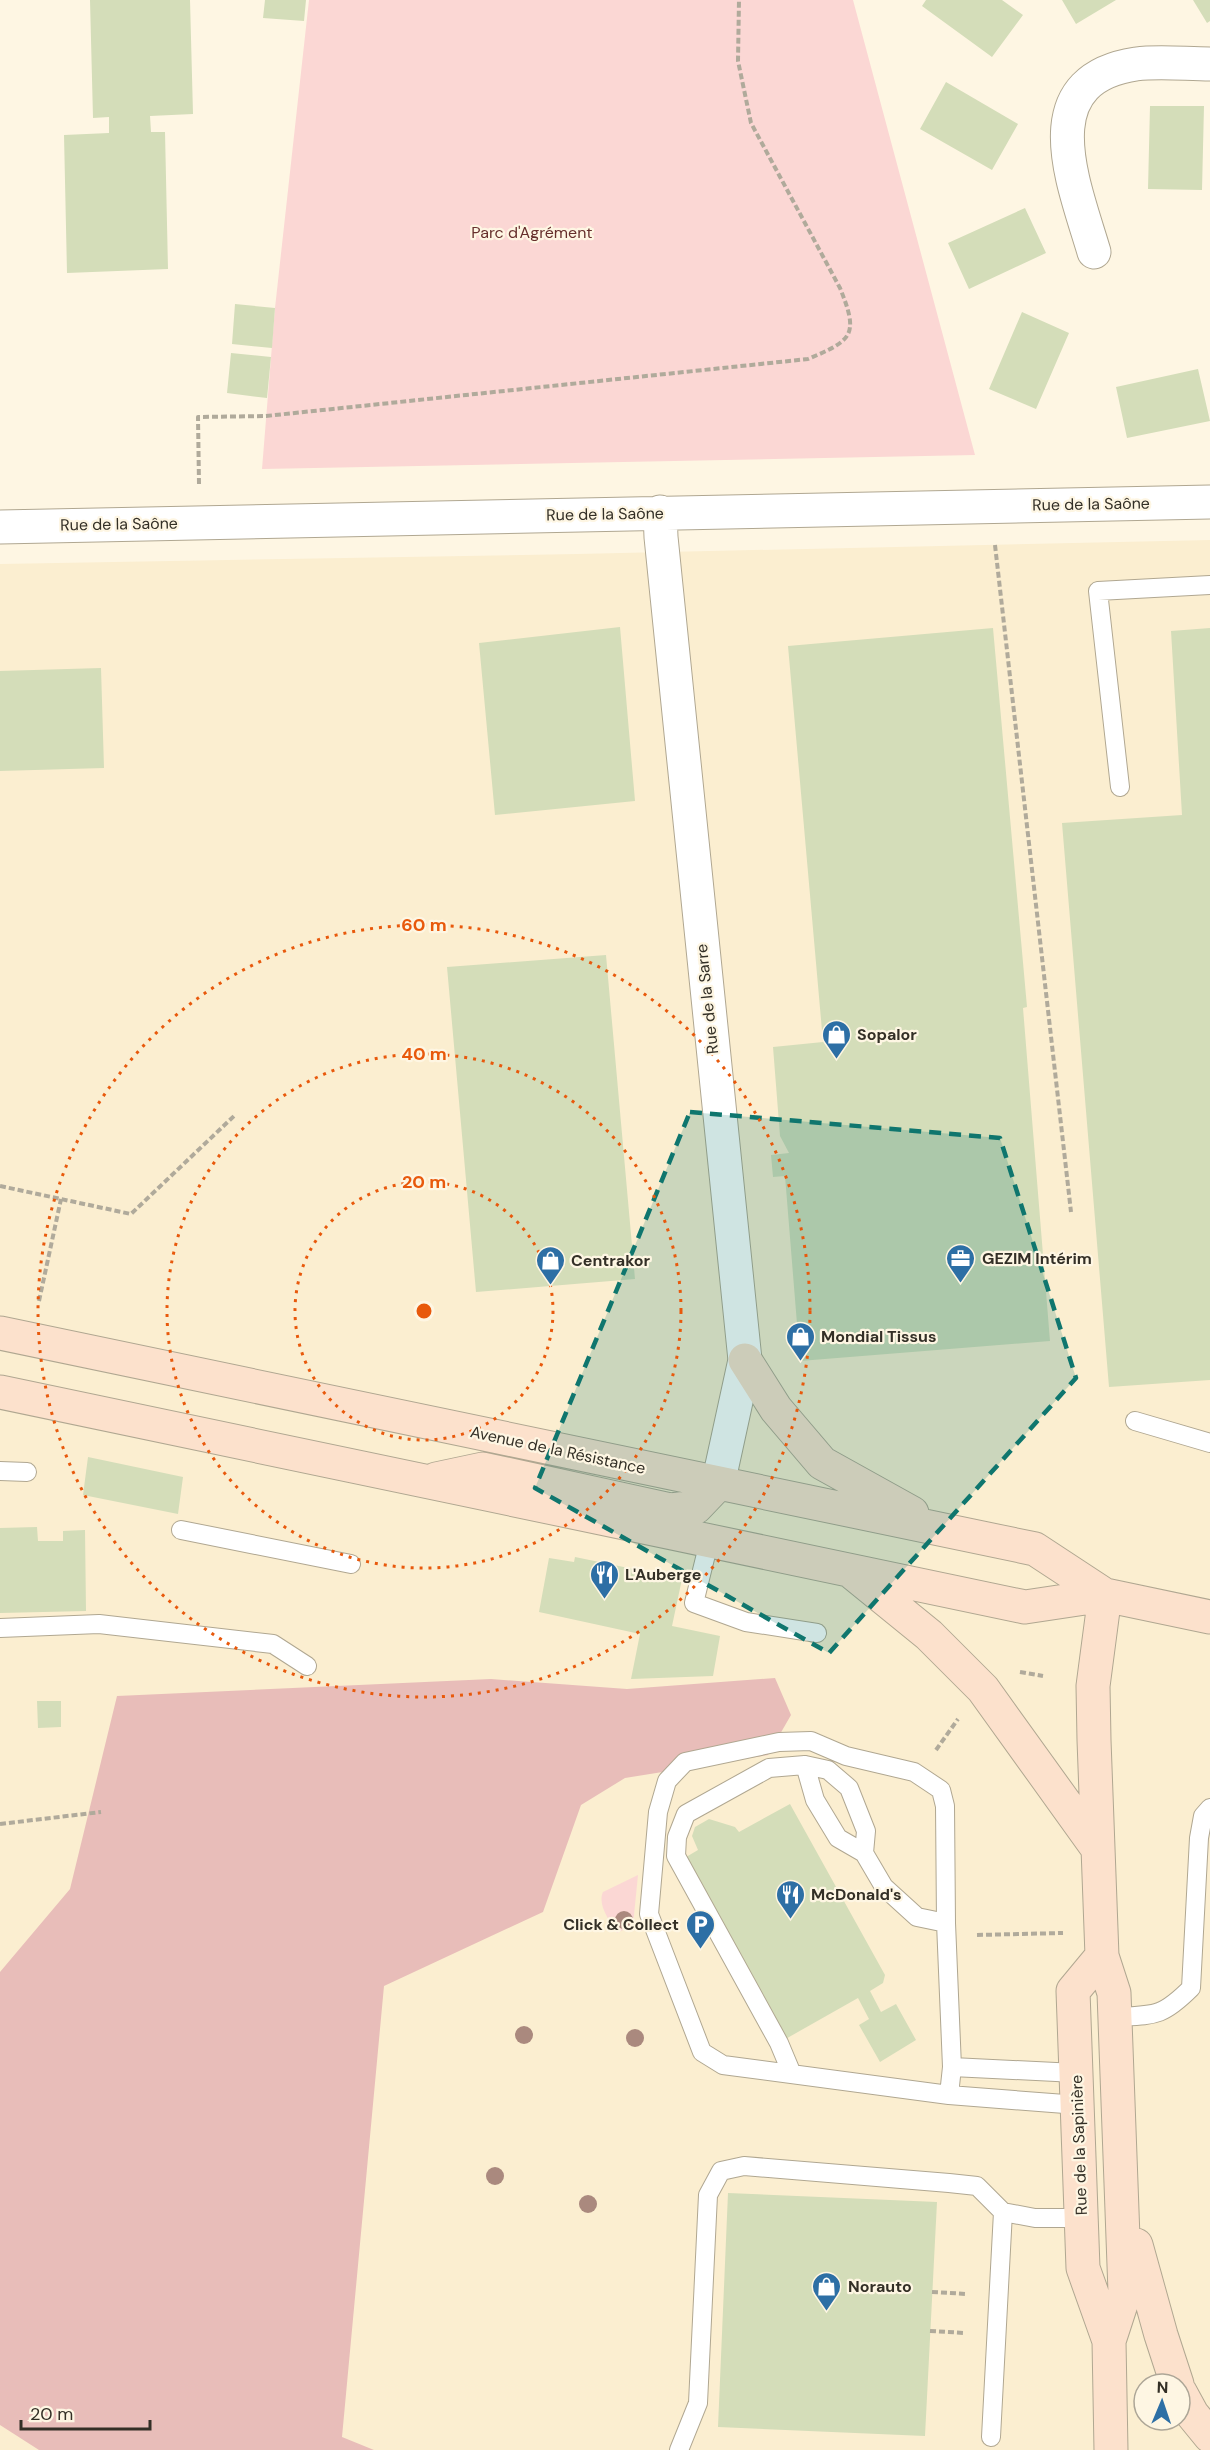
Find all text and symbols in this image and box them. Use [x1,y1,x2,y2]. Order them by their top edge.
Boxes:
park label: Parc d'Agrément [471,222,593,243]
street label: Rue de la Saône [1032,492,1150,516]
street label: Rue de la Saône [546,502,664,526]
street label: Rue de la Saône [60,512,178,536]
text: 60 m [401,913,447,937]
street label: Rue de la Sarre [691,943,723,1055]
shop icon: Sopalor [820,1018,852,1060]
place label: Sopalor [857,1024,917,1045]
text: 40 m [401,1042,447,1066]
text: 20 m [402,1170,446,1194]
office icon: GEZIM Intérim [945,1242,977,1284]
shop icon: Centrakor [534,1244,566,1286]
place label: GEZIM Intérim [982,1248,1092,1269]
place label: Centrakor [571,1250,650,1271]
centre of rings [414,1301,434,1321]
shop icon: Mondial Tissus [784,1320,816,1362]
place label: Mondial Tissus [821,1326,936,1347]
street label: Avenue de la Résistance [468,1421,648,1479]
restaurant icon: L'Auberge [588,1558,620,1600]
place label: L'Auberge [625,1564,701,1585]
restaurant icon: McDonald's [774,1878,806,1920]
place label: McDonald's [811,1884,902,1905]
parking icon: Click & Collect [684,1908,716,1950]
place label: Click & Collect [563,1914,679,1935]
street label: Rue de la Sapinière [1066,2074,1092,2216]
shop icon: Norauto [811,2270,843,2312]
place label: Norauto [848,2276,912,2297]
north arrow [1132,2372,1192,2432]
text: N [1156,2377,1169,2398]
scale bar [21,2393,150,2431]
text: 20 m [30,2402,73,2426]

